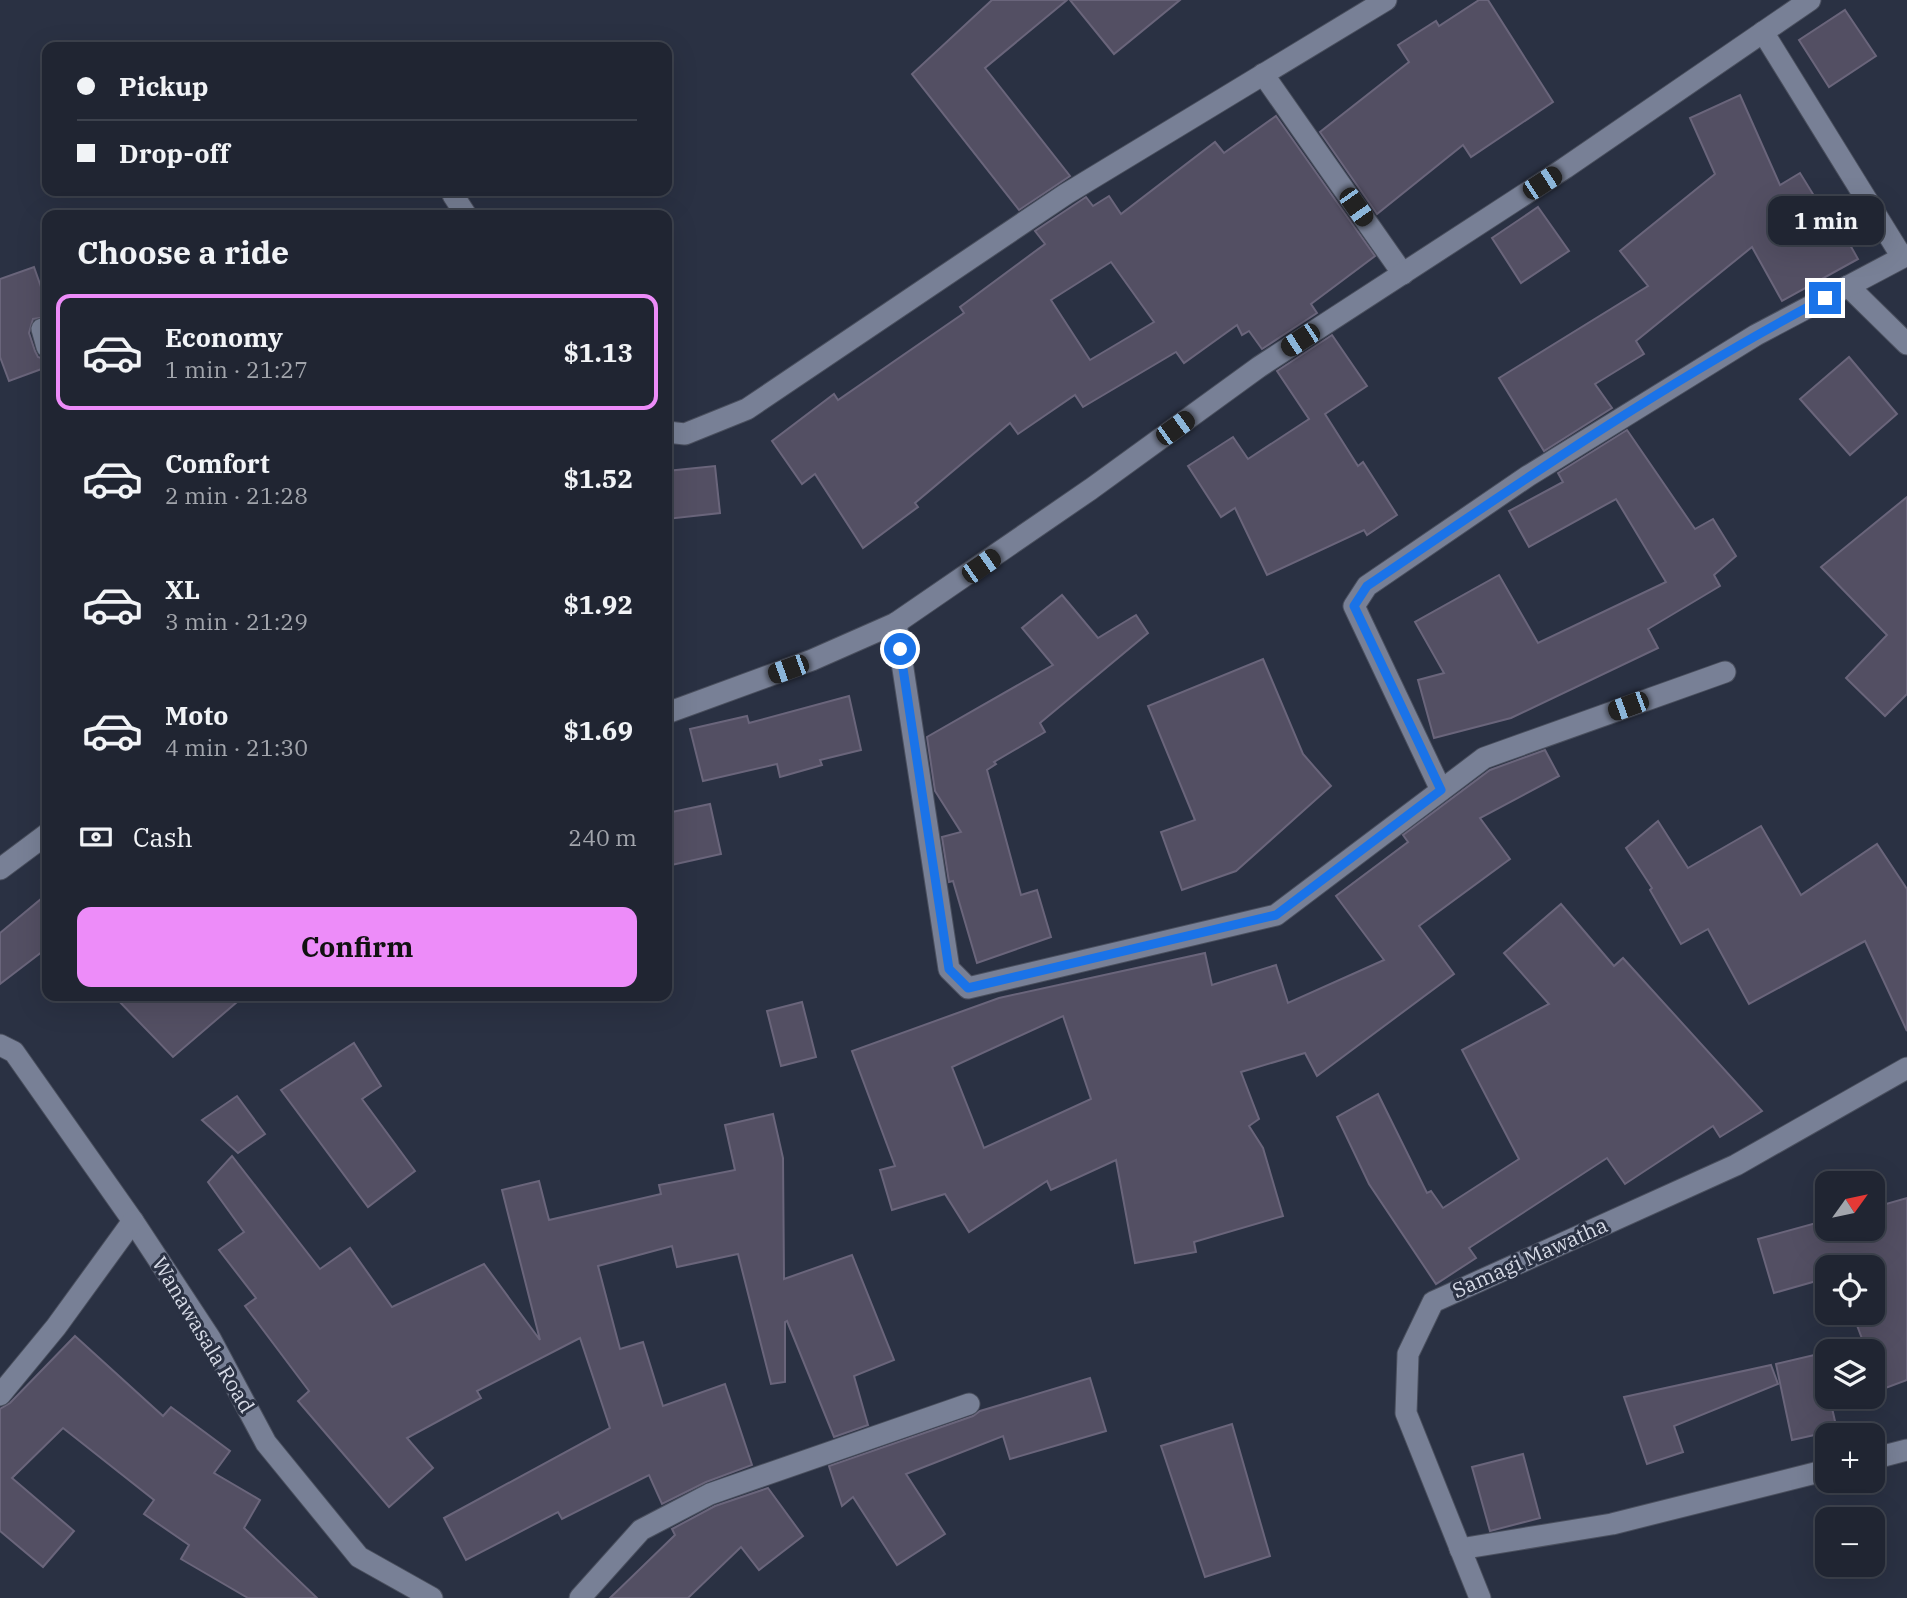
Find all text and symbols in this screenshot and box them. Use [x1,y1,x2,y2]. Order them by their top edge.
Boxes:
text: Pickup [119,69,209,103]
text: Drop-off [119,136,230,170]
car [1519,163,1566,203]
car [1336,184,1377,230]
callout: 1 min [1767,196,1883,246]
text: 1 min [1794,205,1858,235]
text: Choose a ride [77,231,289,273]
route end [1809,282,1841,314]
text: Economy [165,320,283,354]
car [1277,320,1324,360]
icon: car [81,321,144,384]
text: $1.13 [563,335,633,369]
text: 1 min · 21:27 [165,354,308,384]
car [1152,407,1199,449]
text: Comfort [165,446,270,480]
icon: car [81,447,144,510]
text: $1.52 [563,461,633,495]
text: 2 min · 21:28 [165,480,308,510]
car [958,545,1005,587]
text: XL [165,572,200,606]
icon: car [81,573,144,636]
text: $1.92 [563,587,633,621]
text: 3 min · 21:29 [165,606,308,636]
route start [884,633,916,665]
car [765,652,812,686]
car [1605,689,1652,723]
text: Moto [165,698,228,732]
icon: car [81,699,144,762]
text: $1.69 [563,713,633,747]
text: 4 min · 21:30 [165,732,308,762]
icon: cash [77,818,115,856]
text: Cash [133,820,193,854]
text: 240 m [568,822,637,852]
button: Confirm [77,907,637,987]
north arrow [1815,1171,1885,1241]
map controls [1815,1171,1885,1577]
street label: Samagi Mawatha [1448,1210,1612,1304]
street label: Wanawasala Road [146,1251,262,1418]
button: locate [1815,1255,1885,1325]
button: layers [1815,1339,1885,1409]
button: + [1815,1423,1885,1493]
button: − [1815,1507,1885,1577]

